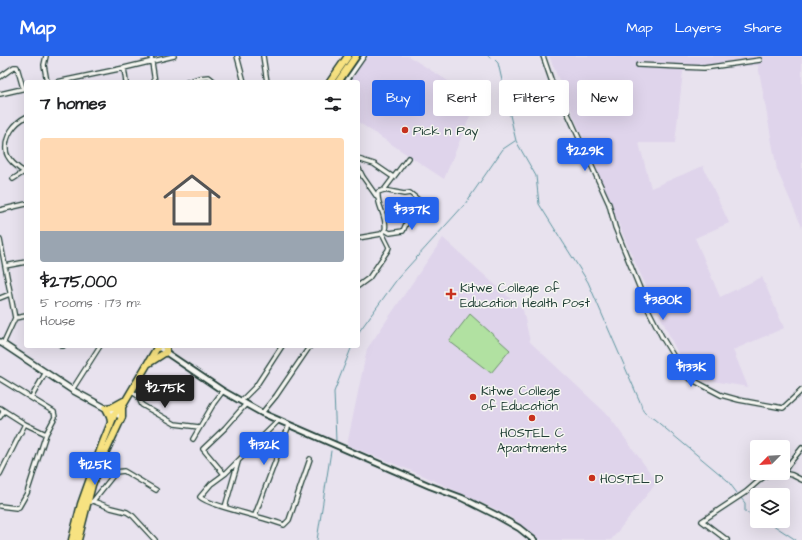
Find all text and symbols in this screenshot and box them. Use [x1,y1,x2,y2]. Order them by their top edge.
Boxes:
text: Map [20,15,56,42]
text: Map [626,18,653,38]
text: Layers [675,18,722,38]
text: Share [744,18,782,38]
chip: Buy [372,80,425,116]
chip: Rent [433,80,491,116]
chip: Filters [499,80,569,116]
chip: New [577,80,633,116]
text: 7 homes [40,92,106,116]
icon: filters [322,93,344,115]
place label: Pick n Pay [413,122,478,141]
marker: Pick n Pay [400,125,410,135]
pin: $229K [557,138,613,172]
text: $229K [566,142,604,160]
icon: home [156,164,228,236]
pin: $337K [384,197,440,231]
text: $337K [394,201,430,219]
text: $275,000 [40,270,117,294]
place label: Kitwe College of Education Health Post [460,279,591,312]
pin: $380K [635,287,691,321]
marker: Kitwe College of Education Health Post [445,288,457,300]
text: $380K [644,291,682,309]
text: 5 rooms · 173 m² [40,294,142,312]
text: House [40,312,75,330]
pin: $133K [663,354,719,388]
text: $133K [676,358,706,376]
pin: $275K [137,375,193,409]
text: $275K [145,379,185,397]
place label: Kitwe College of Education [481,382,560,415]
marker: Kitwe College of Education [468,392,478,402]
marker: HOSTEL C Apartments [527,413,537,423]
place label: HOSTEL C Apartments [497,424,567,457]
pin: $132K [236,432,292,466]
text: $132K [249,436,279,454]
north arrow [750,440,790,480]
map controls [750,440,790,528]
pin: $125K [67,452,123,486]
text: $125K [78,456,112,474]
place label: HOSTEL D [600,470,664,488]
marker: HOSTEL D [587,473,597,483]
button: layers [750,488,790,528]

